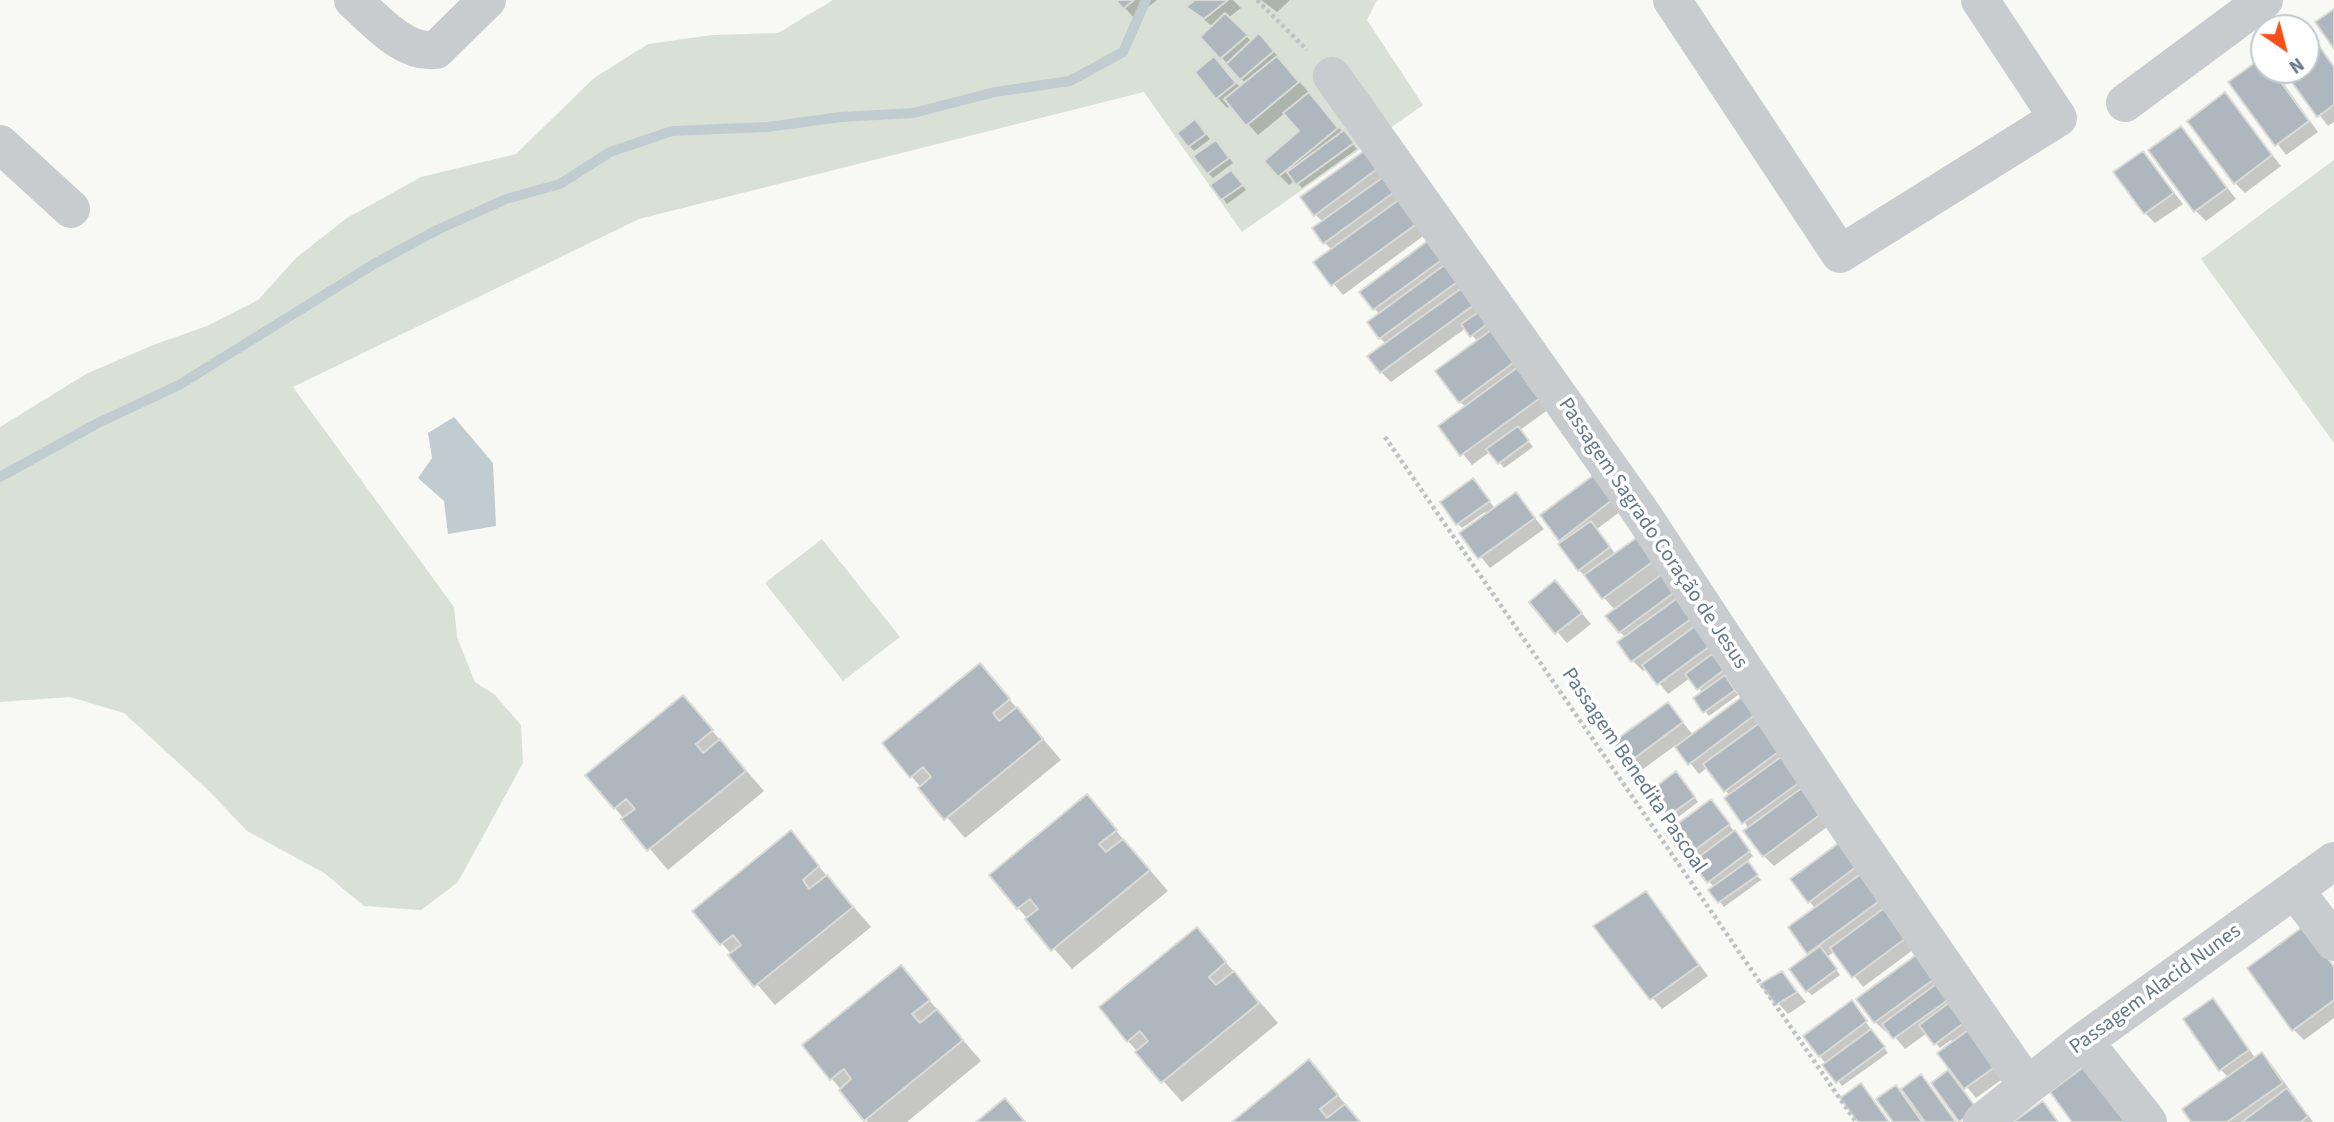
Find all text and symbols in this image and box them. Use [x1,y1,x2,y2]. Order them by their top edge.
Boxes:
north arrow [2250,14,2320,84]
text: N [2283,50,2309,80]
street label: Passagem Sagrado Coração de Jesus [1552,394,1752,674]
street label: Passagem Benedita Pascoal [1555,664,1711,878]
street label: Passagem Alacid Nunes [2065,919,2247,1061]

